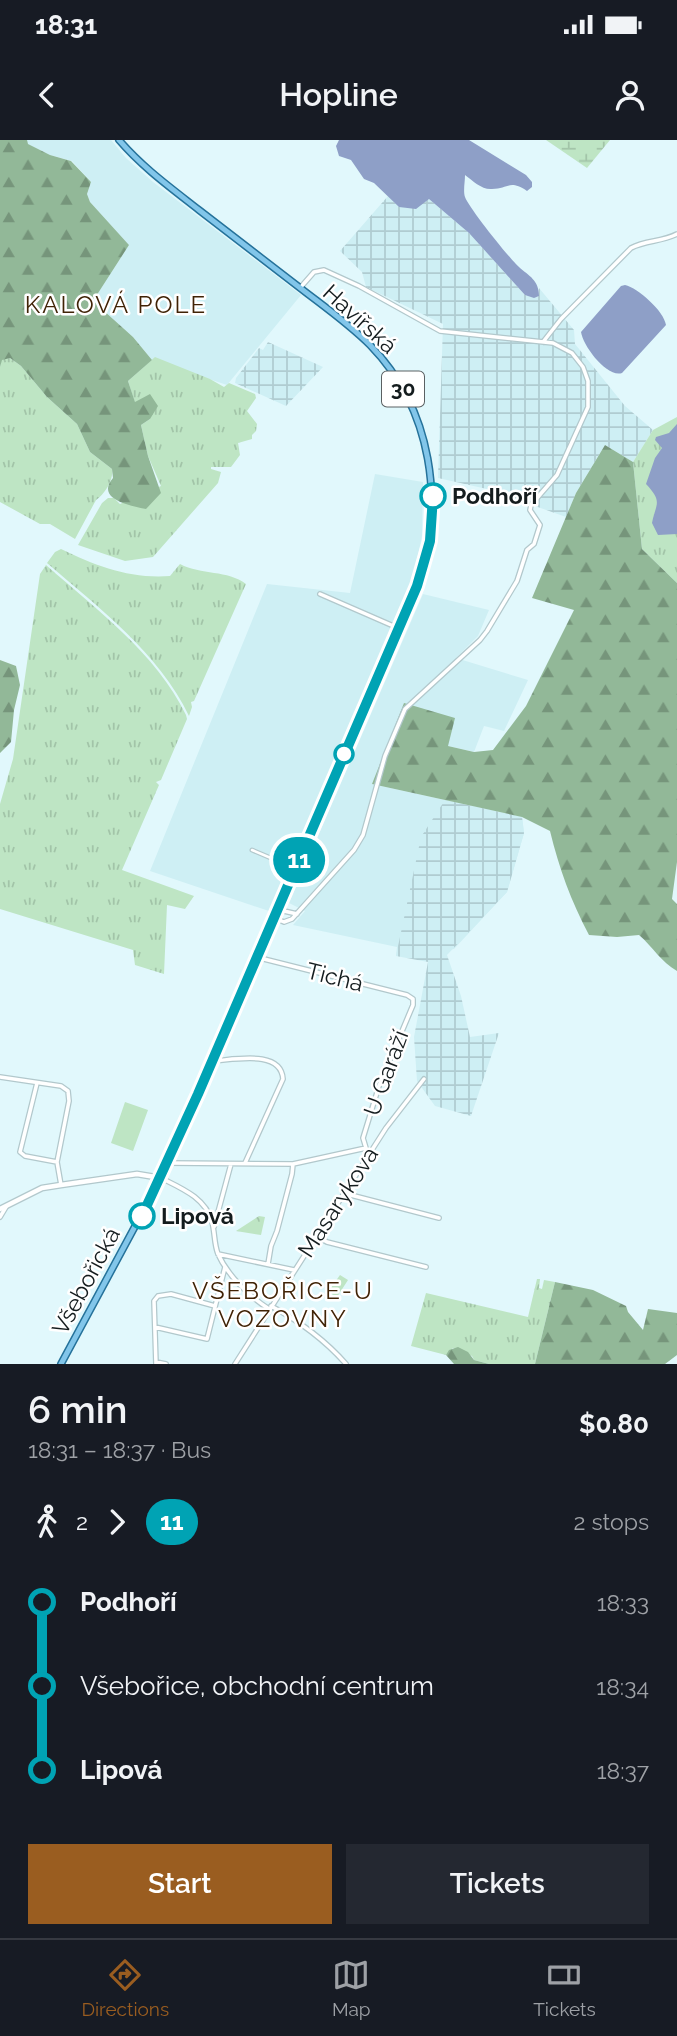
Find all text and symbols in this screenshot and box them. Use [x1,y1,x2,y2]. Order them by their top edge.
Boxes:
text: 18:31 [35,10,97,40]
icon: back [28,76,66,114]
text: Hopline [279,76,398,113]
icon: person [611,76,649,114]
street label: Havířská [318,278,403,359]
district label: KALOVÁ POLE [25,290,207,319]
road number: 30 [382,372,424,406]
place label: Podhoří [452,482,539,509]
marker: Podhoří [420,483,446,509]
unlabelled marker [334,744,354,764]
line badge: 11 [268,837,330,883]
text: 11 [287,845,311,874]
street label: Tichá [304,956,366,997]
street label: U Garáží [358,1025,414,1119]
street label: Masarykova [292,1141,383,1262]
place label: Lipová [161,1202,234,1229]
marker: Lipová [129,1203,155,1229]
street label: Všebořická [46,1223,125,1339]
district label: VŠEBOŘICE-U VOZOVNY [192,1275,374,1333]
text: 6 min [28,1387,128,1432]
text: $0.80 [579,1409,649,1439]
text: 18:31 – 18:37 · Bus [28,1436,211,1463]
icon: walk [28,1503,66,1541]
icon: forward [98,1503,136,1541]
text: 11 [160,1507,184,1536]
text: 2 [76,1508,88,1535]
text: 2 stops [574,1508,649,1535]
text: Podhoří [80,1587,177,1617]
text: 18:33 [597,1589,649,1616]
text: Všebořice, obchodní centrum [80,1671,434,1701]
text: 18:34 [596,1673,649,1700]
text: Lipová [80,1755,162,1785]
text: 18:37 [597,1757,649,1784]
button: Start [28,1844,332,1924]
button: Tickets [346,1844,649,1924]
tab: Directions [81,1956,169,2020]
tab: Map [332,1956,371,2020]
tab: Tickets [533,1956,596,2020]

